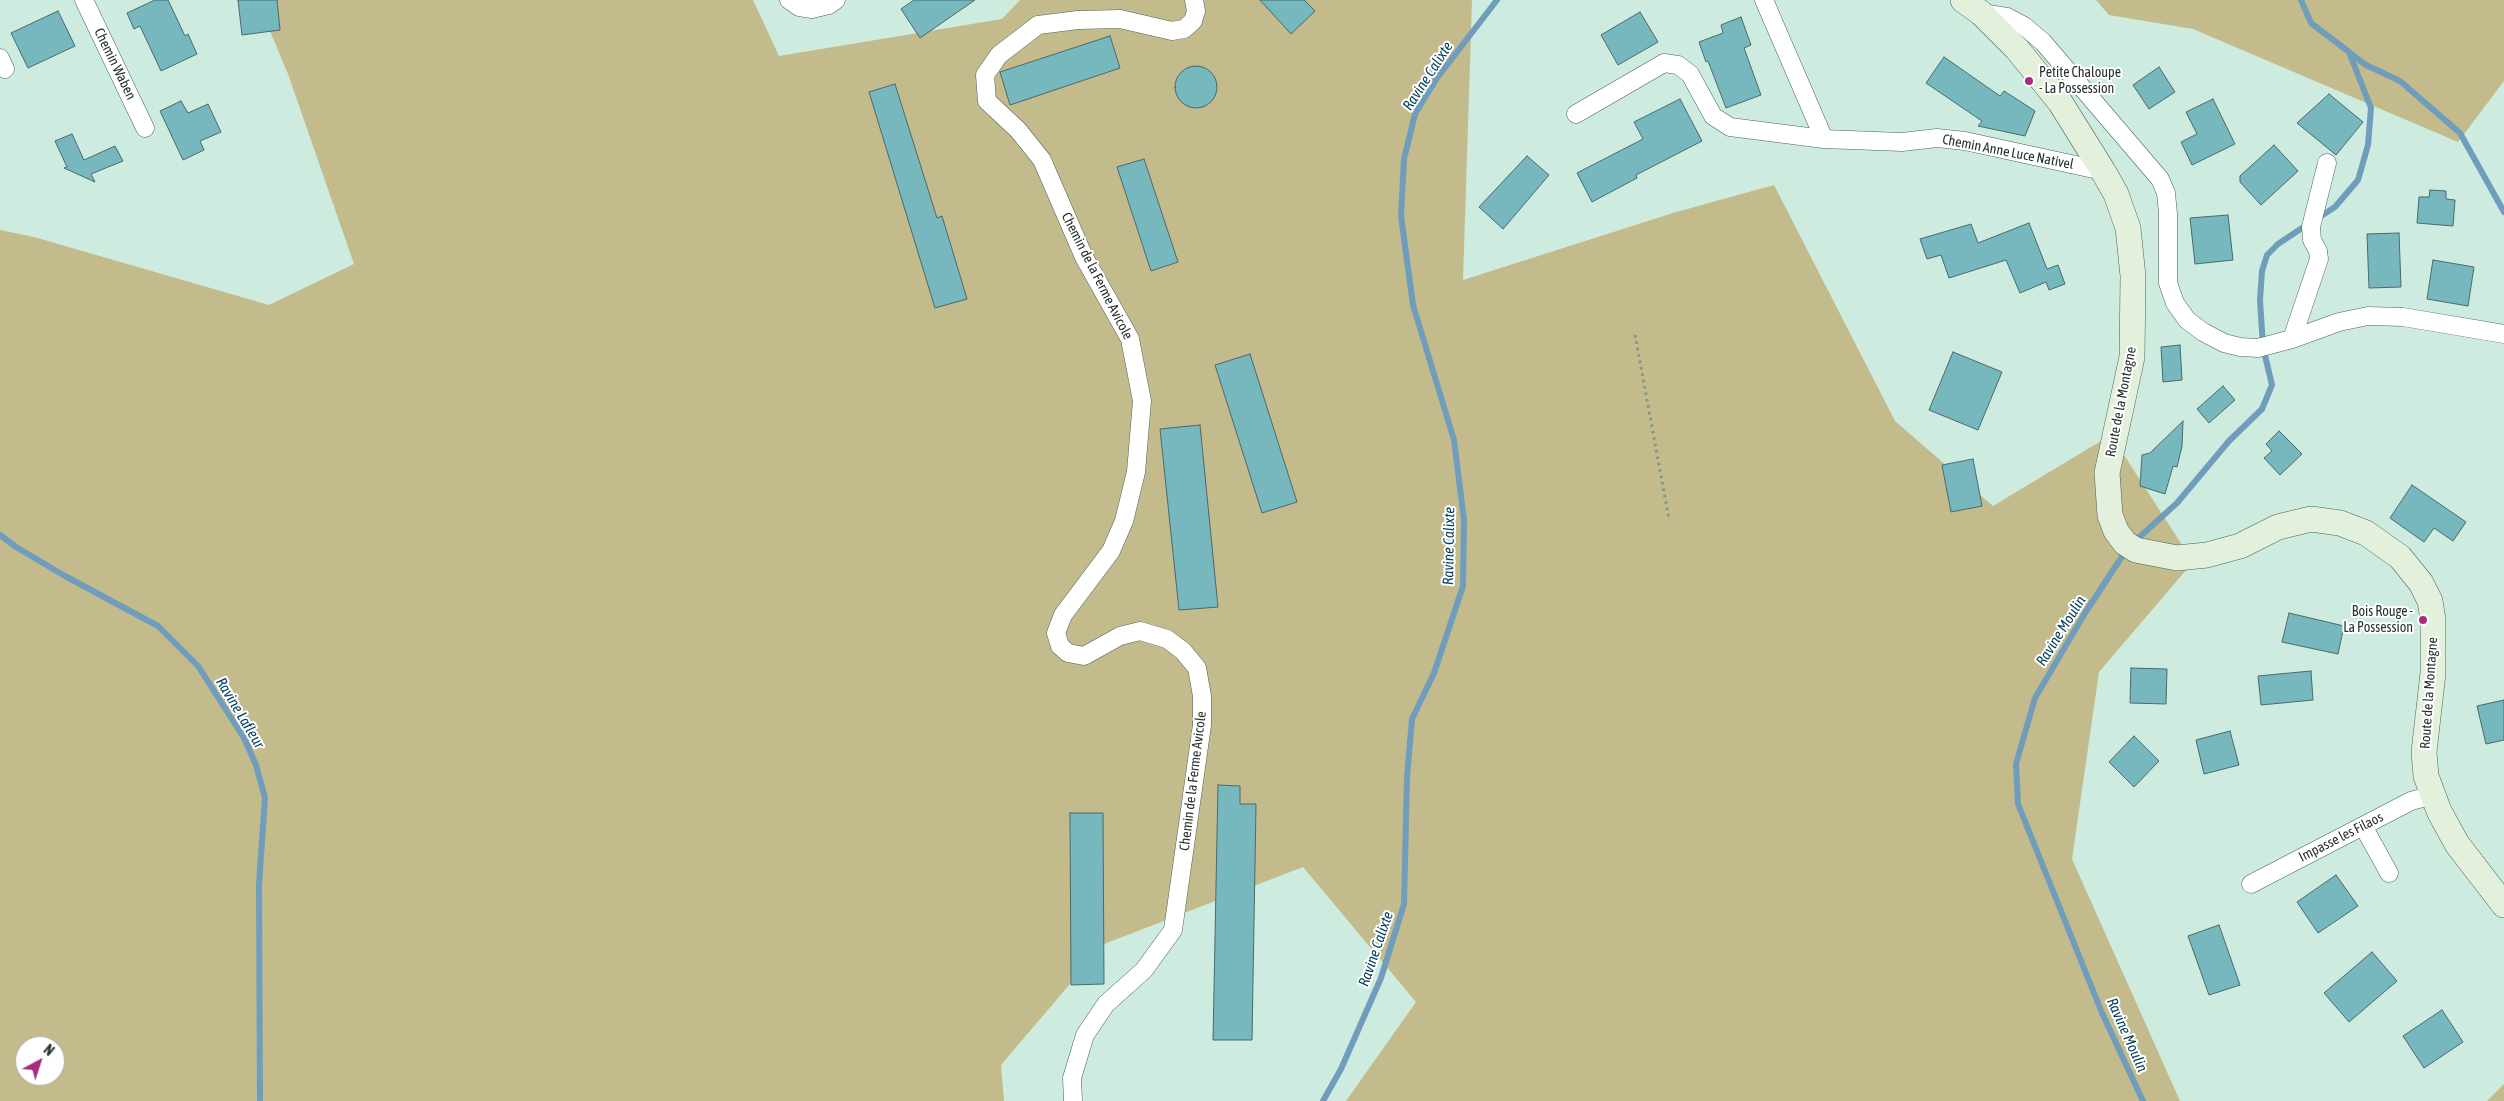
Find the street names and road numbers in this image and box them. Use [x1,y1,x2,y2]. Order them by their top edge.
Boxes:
street label: Chemin Waben [90,26,140,102]
street label: Chemin Anne Luce Nativel [1941,131,2075,173]
street label: Chemin de la Ferme Avicole [1058,210,1136,342]
street label: Route de la Montagne [2102,345,2140,459]
street label: Route de la Montagne [2417,637,2441,749]
street label: Chemin de la Ferme Avicole [1176,710,1210,852]
street label: Impasse les Filaos [2296,809,2386,865]

